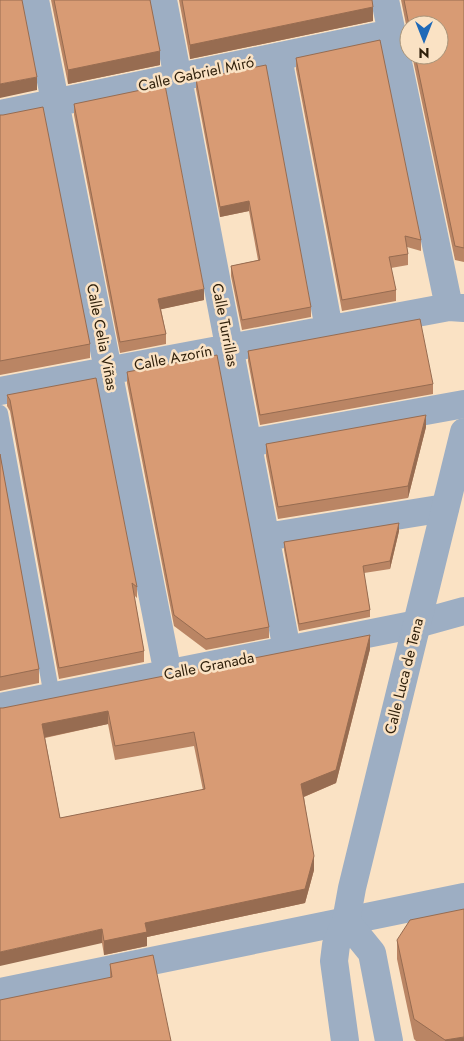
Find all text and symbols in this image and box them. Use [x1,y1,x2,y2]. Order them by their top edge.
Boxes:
north arrow [399,15,449,65]
text: N [418,43,430,63]
street label: Calle Gabriel Miró [136,51,256,97]
street label: Calle Turrillas [206,281,244,369]
street label: Calle Celia Viñas [81,282,123,392]
street label: Calle Azorín [132,340,214,376]
street label: Calle Luca de Tena [379,616,429,736]
street label: Calle Granada [162,646,256,686]

